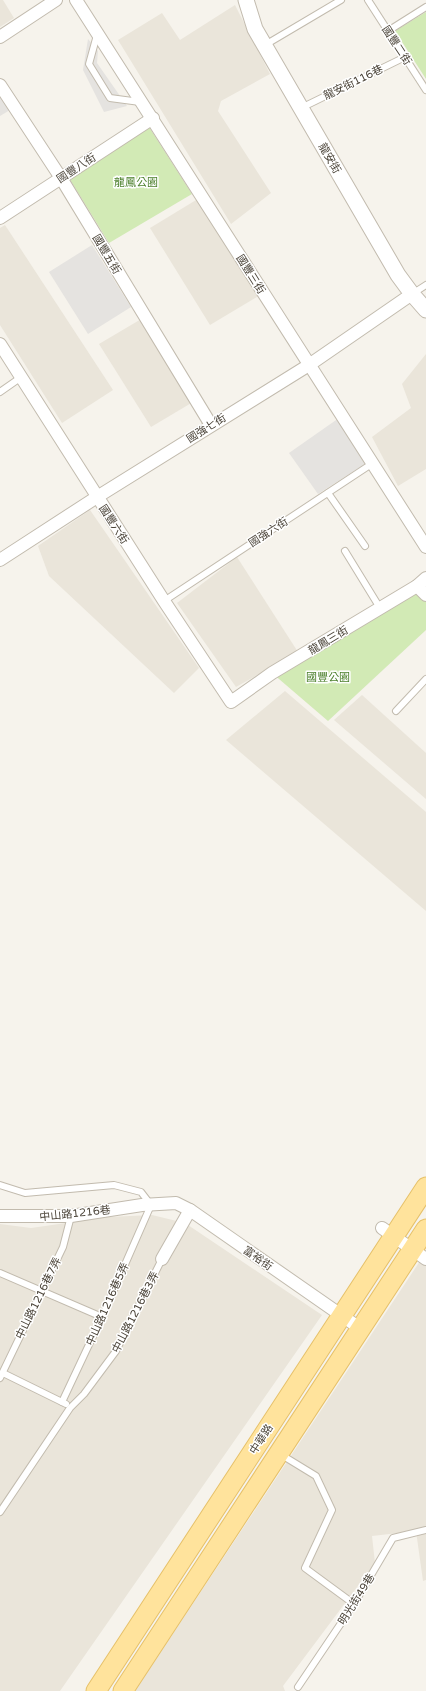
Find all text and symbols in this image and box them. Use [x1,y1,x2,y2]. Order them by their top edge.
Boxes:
street label: 國豐二街 [379,23,414,67]
street label: 龍安街116巷 [321,62,385,102]
street label: 龍安街 [316,141,343,176]
street label: 國豐八街 [54,151,98,186]
park label: 龍鳳公園 [114,176,158,189]
street label: 國豐五街 [90,232,123,276]
street label: 國豐三街 [233,252,268,296]
street label: 國強七街 [184,411,228,446]
street label: 國豐六街 [96,502,131,546]
street label: 國強六街 [246,515,290,550]
street label: 龍鳳三街 [306,624,350,657]
park label: 國豐公園 [306,671,350,684]
street label: 中山路1216巷 [39,1203,111,1224]
street label: 富裕街 [240,1244,275,1273]
street label: 中山路1216巷7弄 [13,1255,64,1341]
street label: 中山路1216巷5弄 [83,1261,132,1348]
street label: 中山路1216巷3弄 [109,1269,162,1355]
street label: 中華路 [247,1422,276,1457]
street label: 明光街49巷 [336,1571,377,1627]

